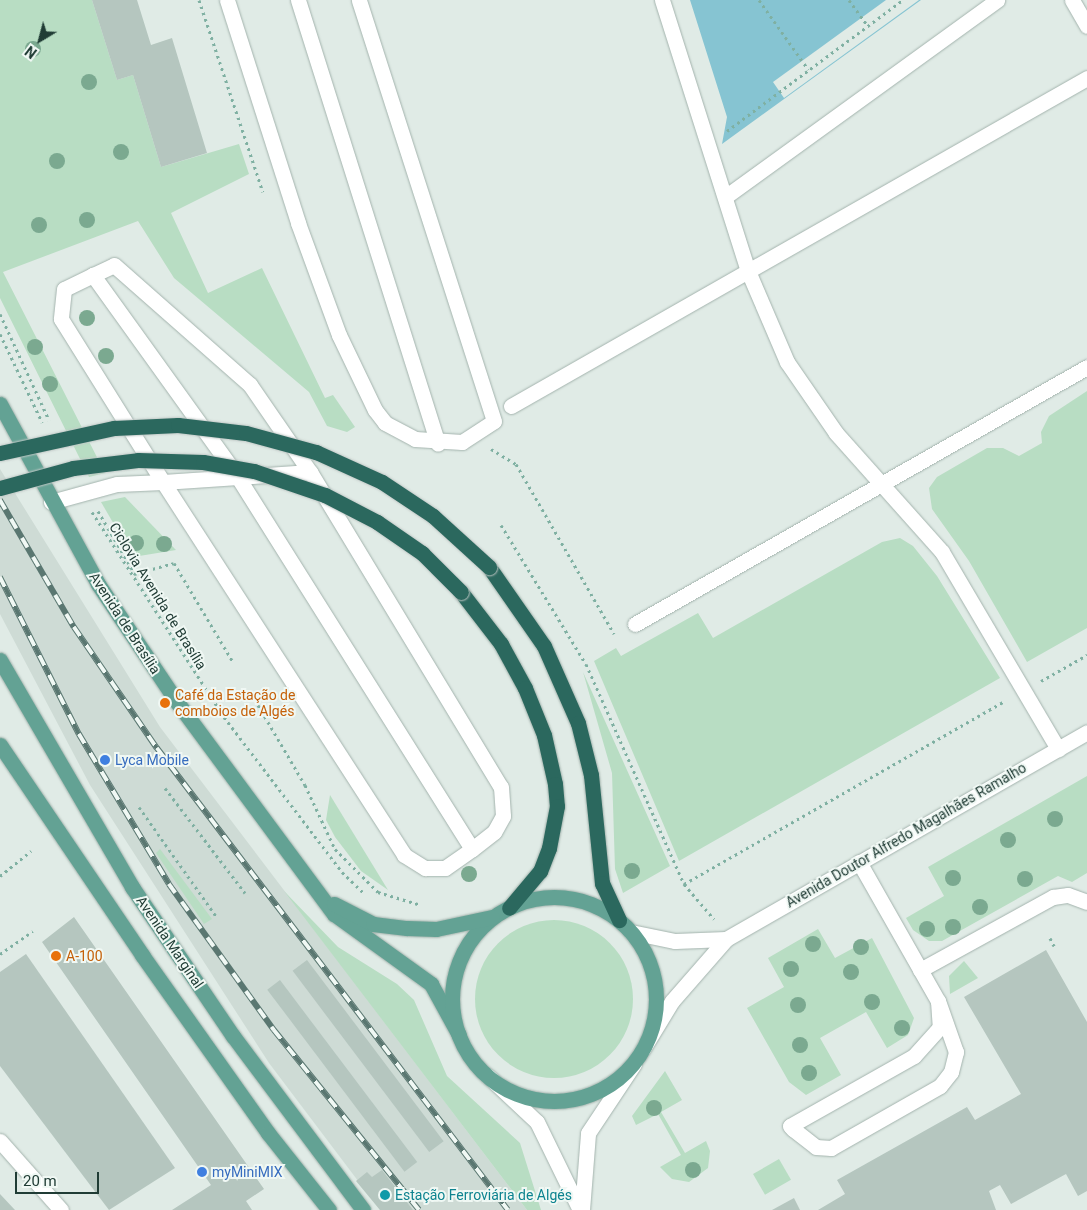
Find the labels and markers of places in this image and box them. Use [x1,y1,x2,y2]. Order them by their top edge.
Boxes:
place label: Café da Estação de comboios de Algés [175,687,295,720]
marker: Café da Estação de comboios de Algés [159,697,171,709]
place label: Lyca Mobile [115,752,189,768]
marker: Lyca Mobile [99,754,111,766]
place label: A-100 [66,948,103,964]
marker: A-100 [50,950,62,962]
place label: myMiniMIX [212,1164,283,1180]
marker: myMiniMIX [196,1166,208,1178]
place label: Estação Ferroviária de Algés [395,1187,572,1203]
marker: Estação Ferroviária de Algés [379,1189,391,1201]

